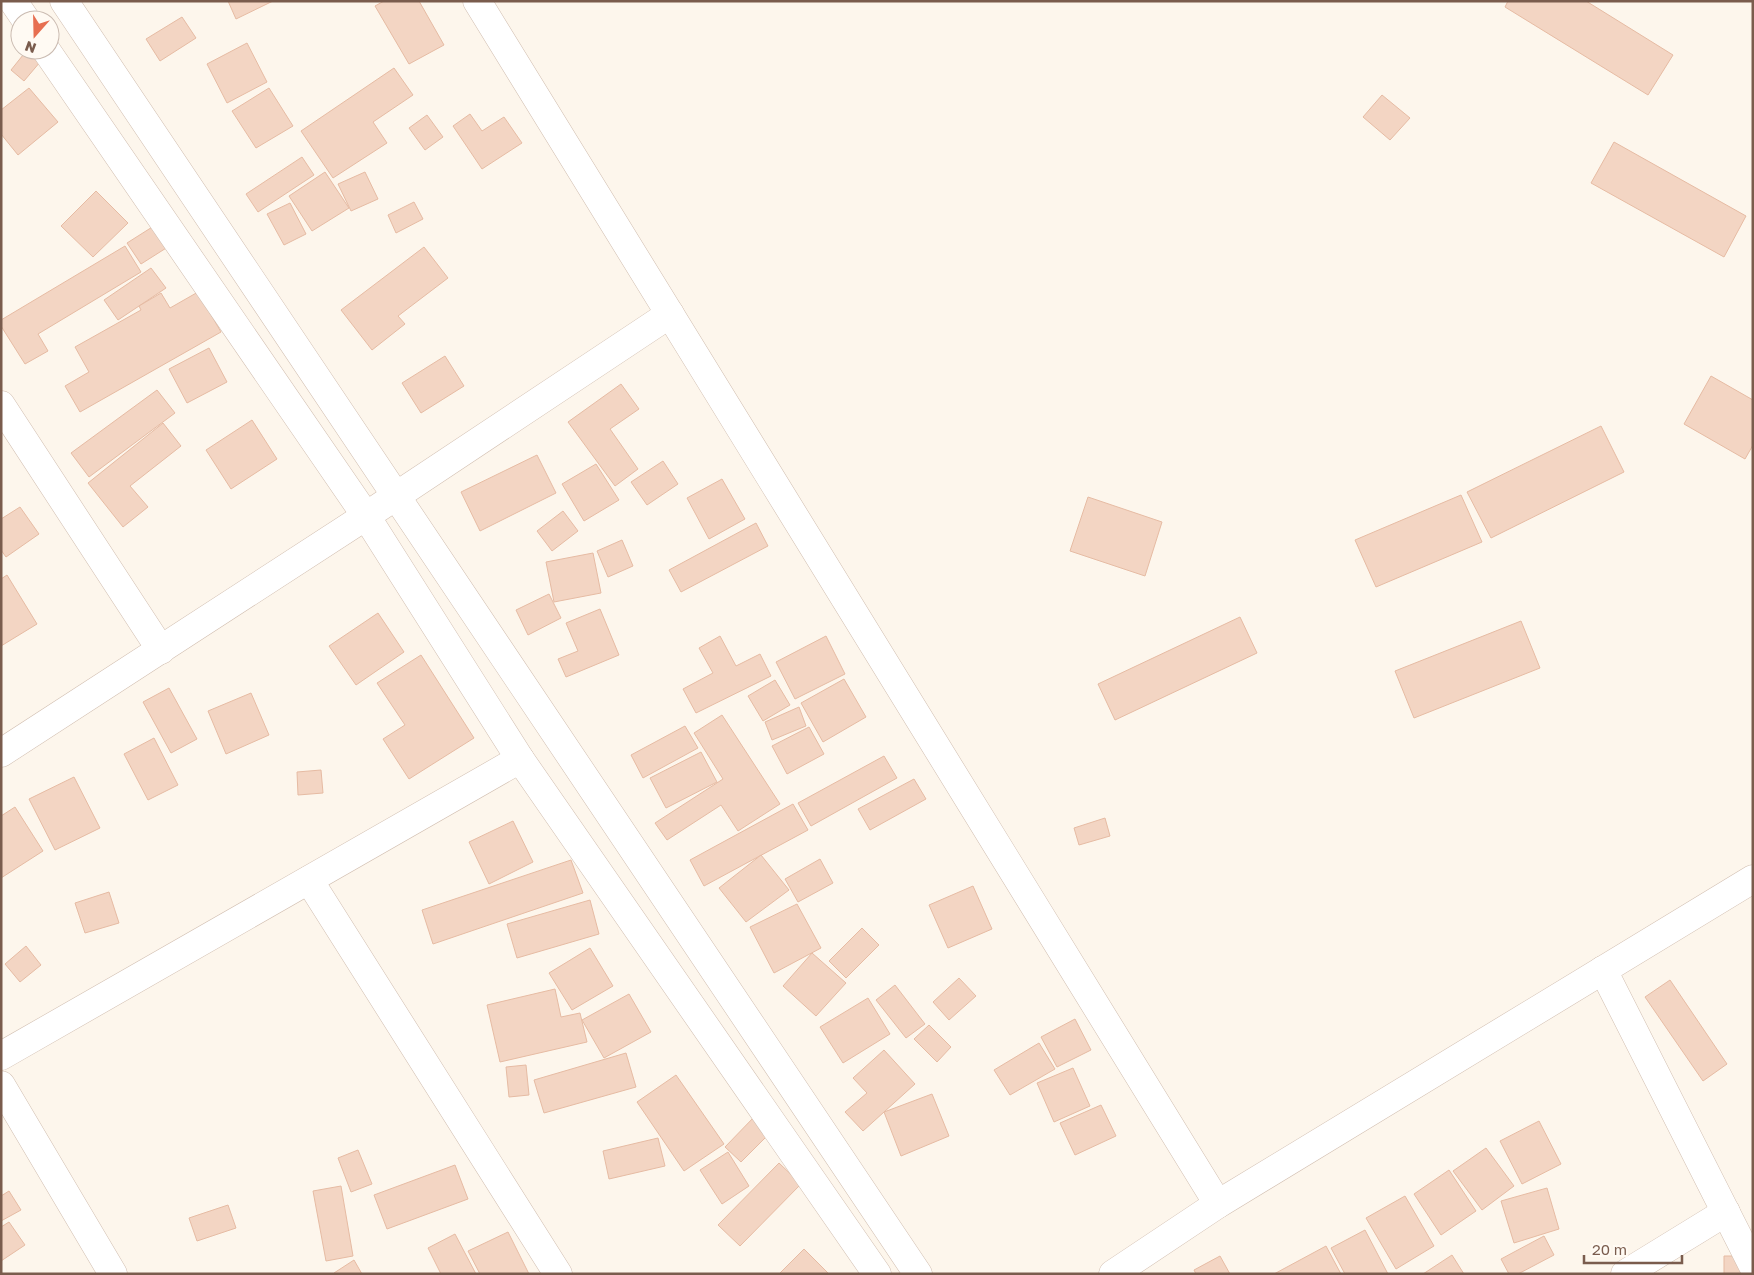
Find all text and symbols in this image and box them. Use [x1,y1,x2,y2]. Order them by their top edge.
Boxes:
north arrow [10,10,60,60]
text: N [22,38,38,57]
scale bar [1584,1232,1682,1264]
text: 20 m [1592,1240,1627,1258]

